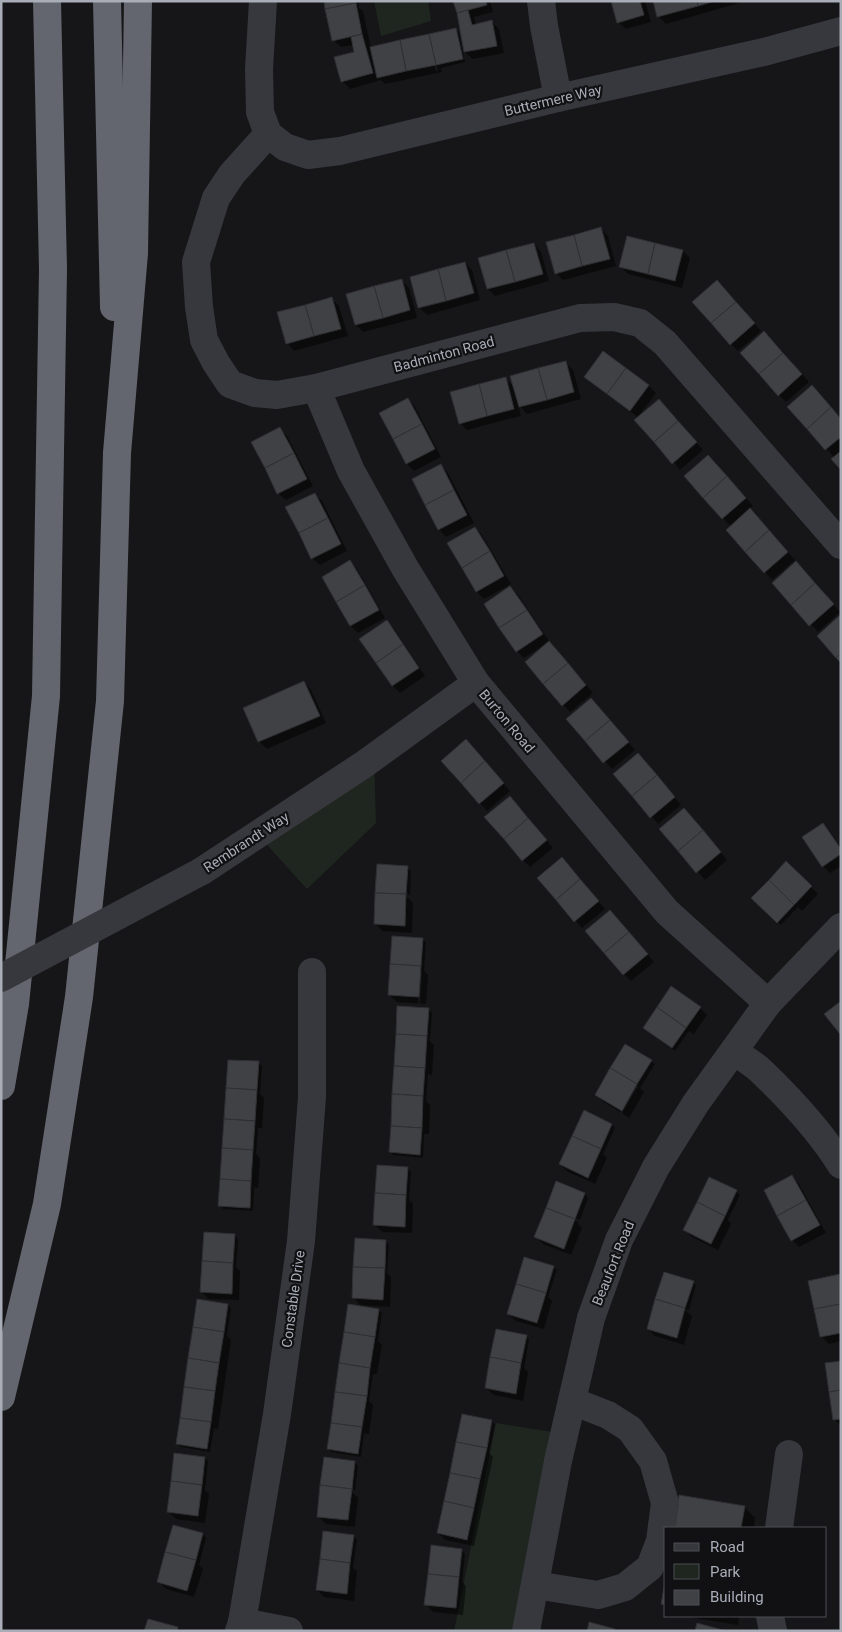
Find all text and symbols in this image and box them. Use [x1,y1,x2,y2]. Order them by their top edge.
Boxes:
street label: Buttermere Way [503,81,604,119]
street label: Badminton Road [392,333,496,375]
street label: Burton Road [476,686,538,756]
street label: Rembrandt Way [200,808,292,875]
street label: Beaufort Road [589,1218,637,1308]
street label: Constable Drive [278,1249,308,1349]
legend [664,1527,827,1617]
text: Road [710,1538,744,1556]
text: Park [710,1563,741,1581]
text: Building [710,1588,764,1606]

